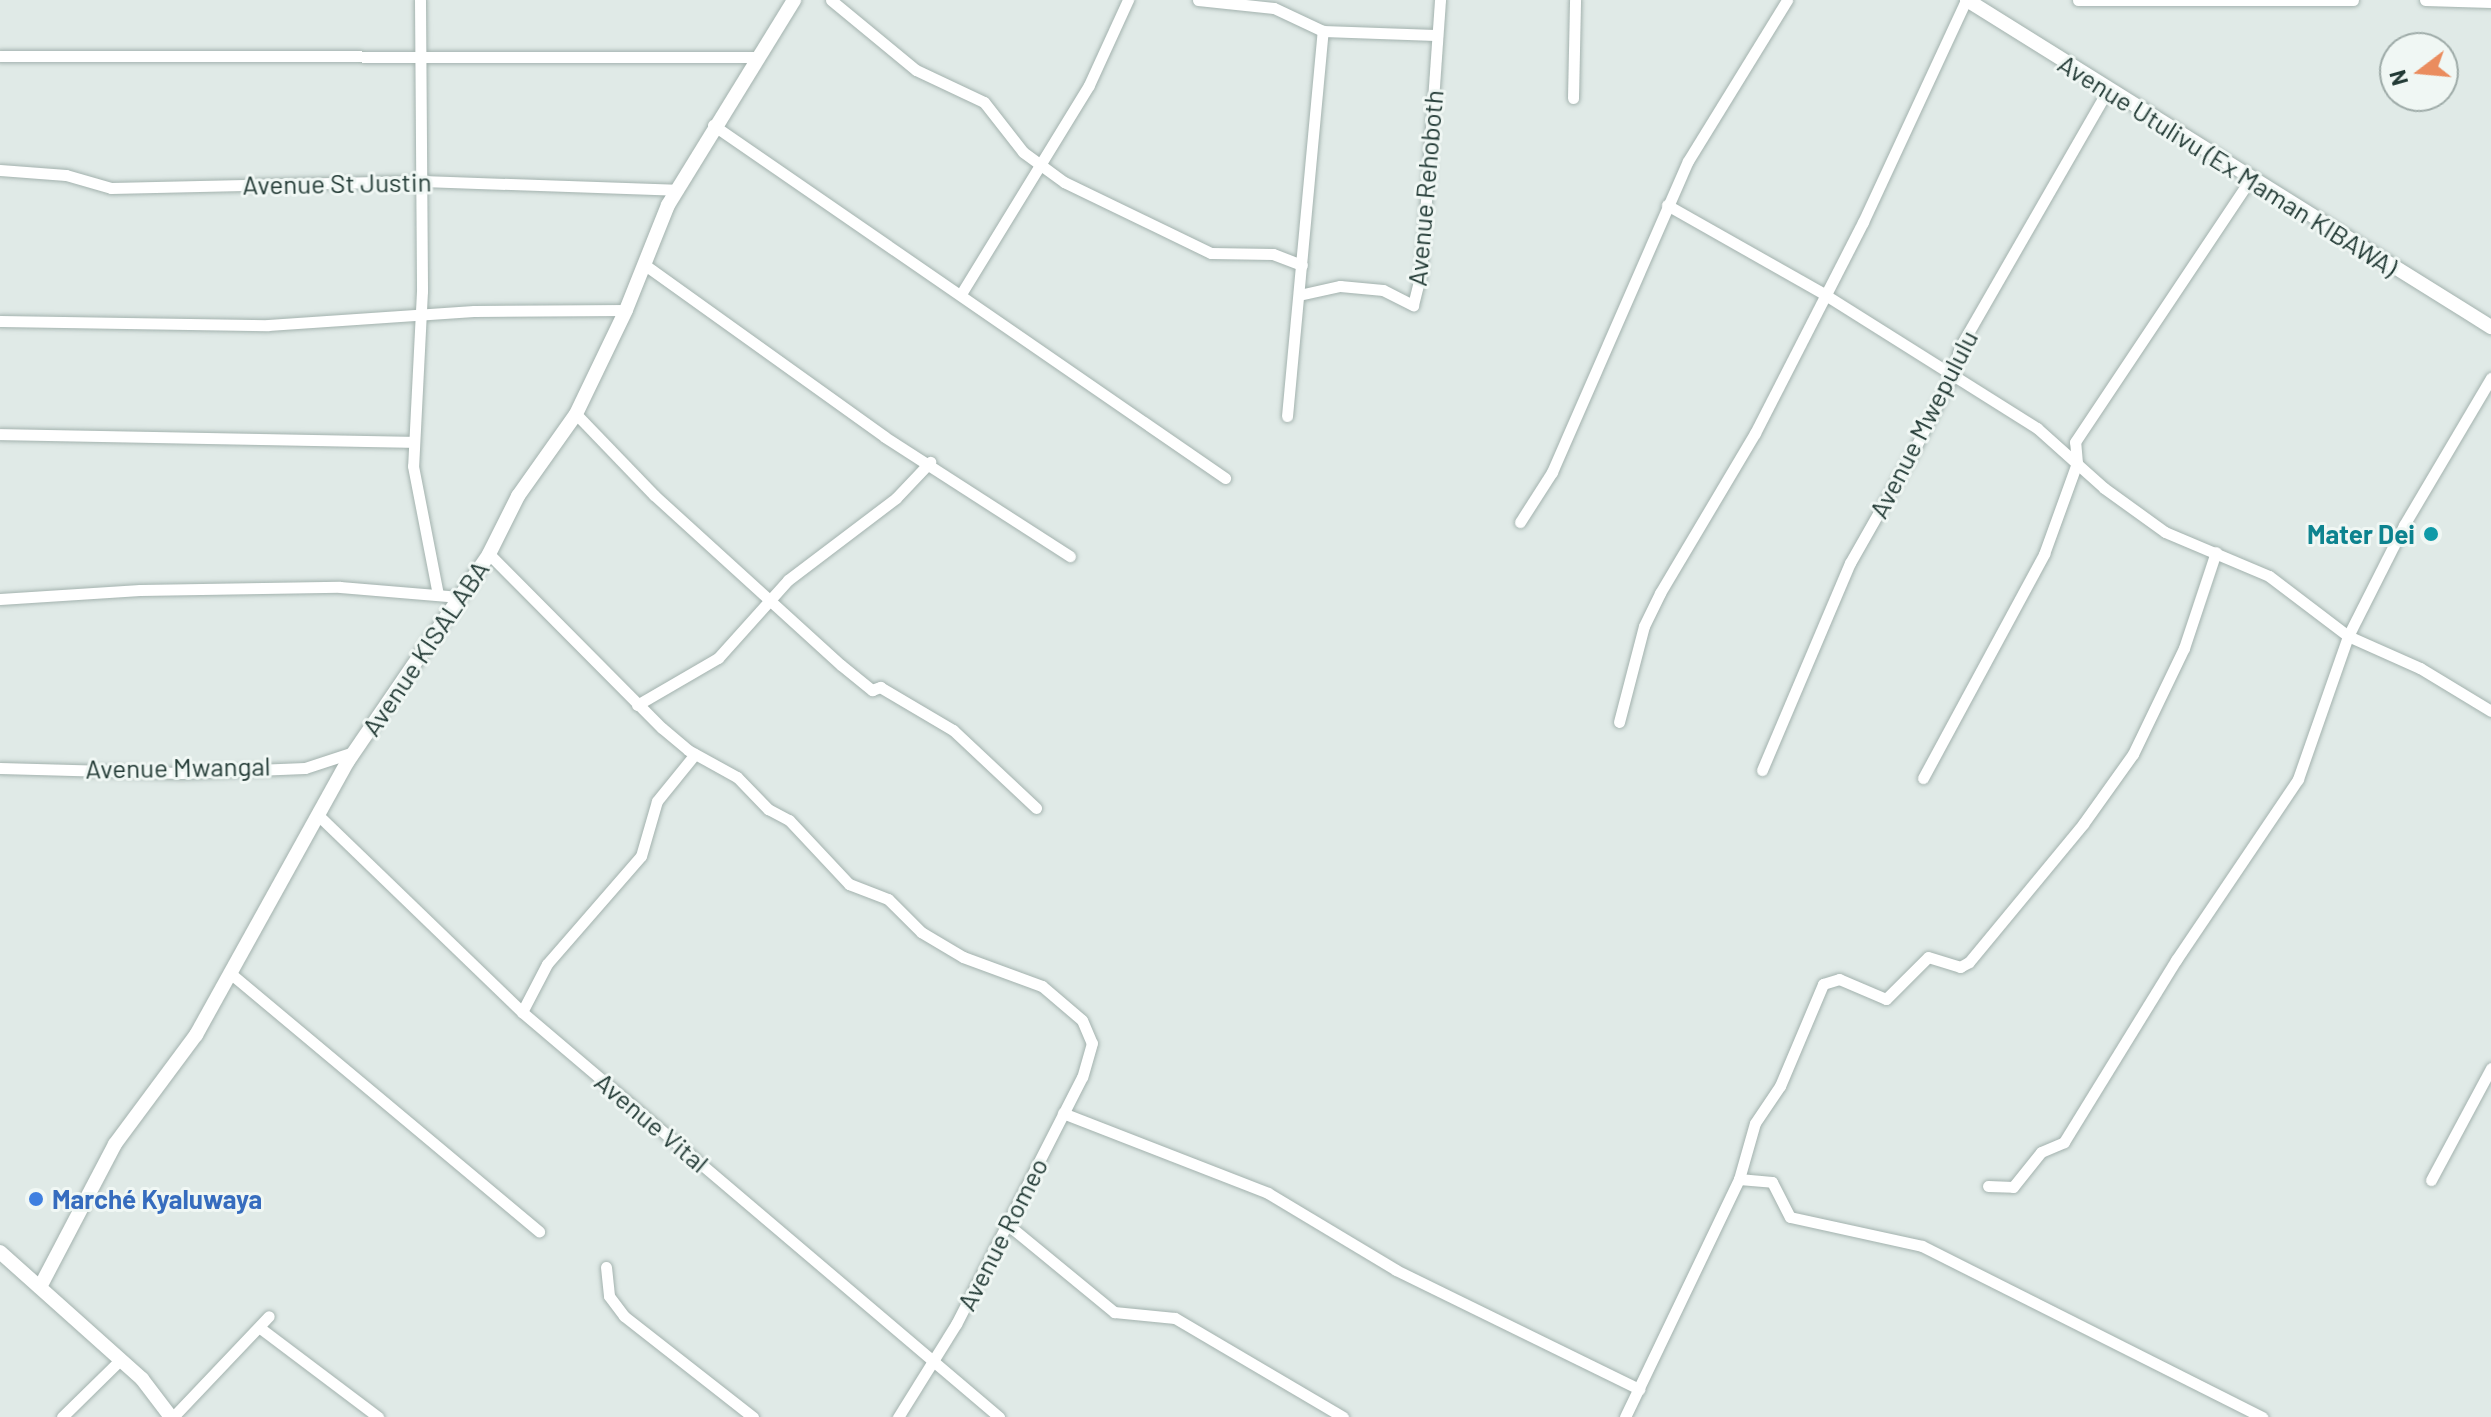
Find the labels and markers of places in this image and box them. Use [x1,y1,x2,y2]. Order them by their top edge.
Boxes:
place label: Mater Dei [2307,518,2415,550]
marker: Mater Dei [2422,525,2440,543]
place label: Marché Kyaluwaya [52,1183,262,1215]
marker: Marché Kyaluwaya [27,1190,45,1208]

